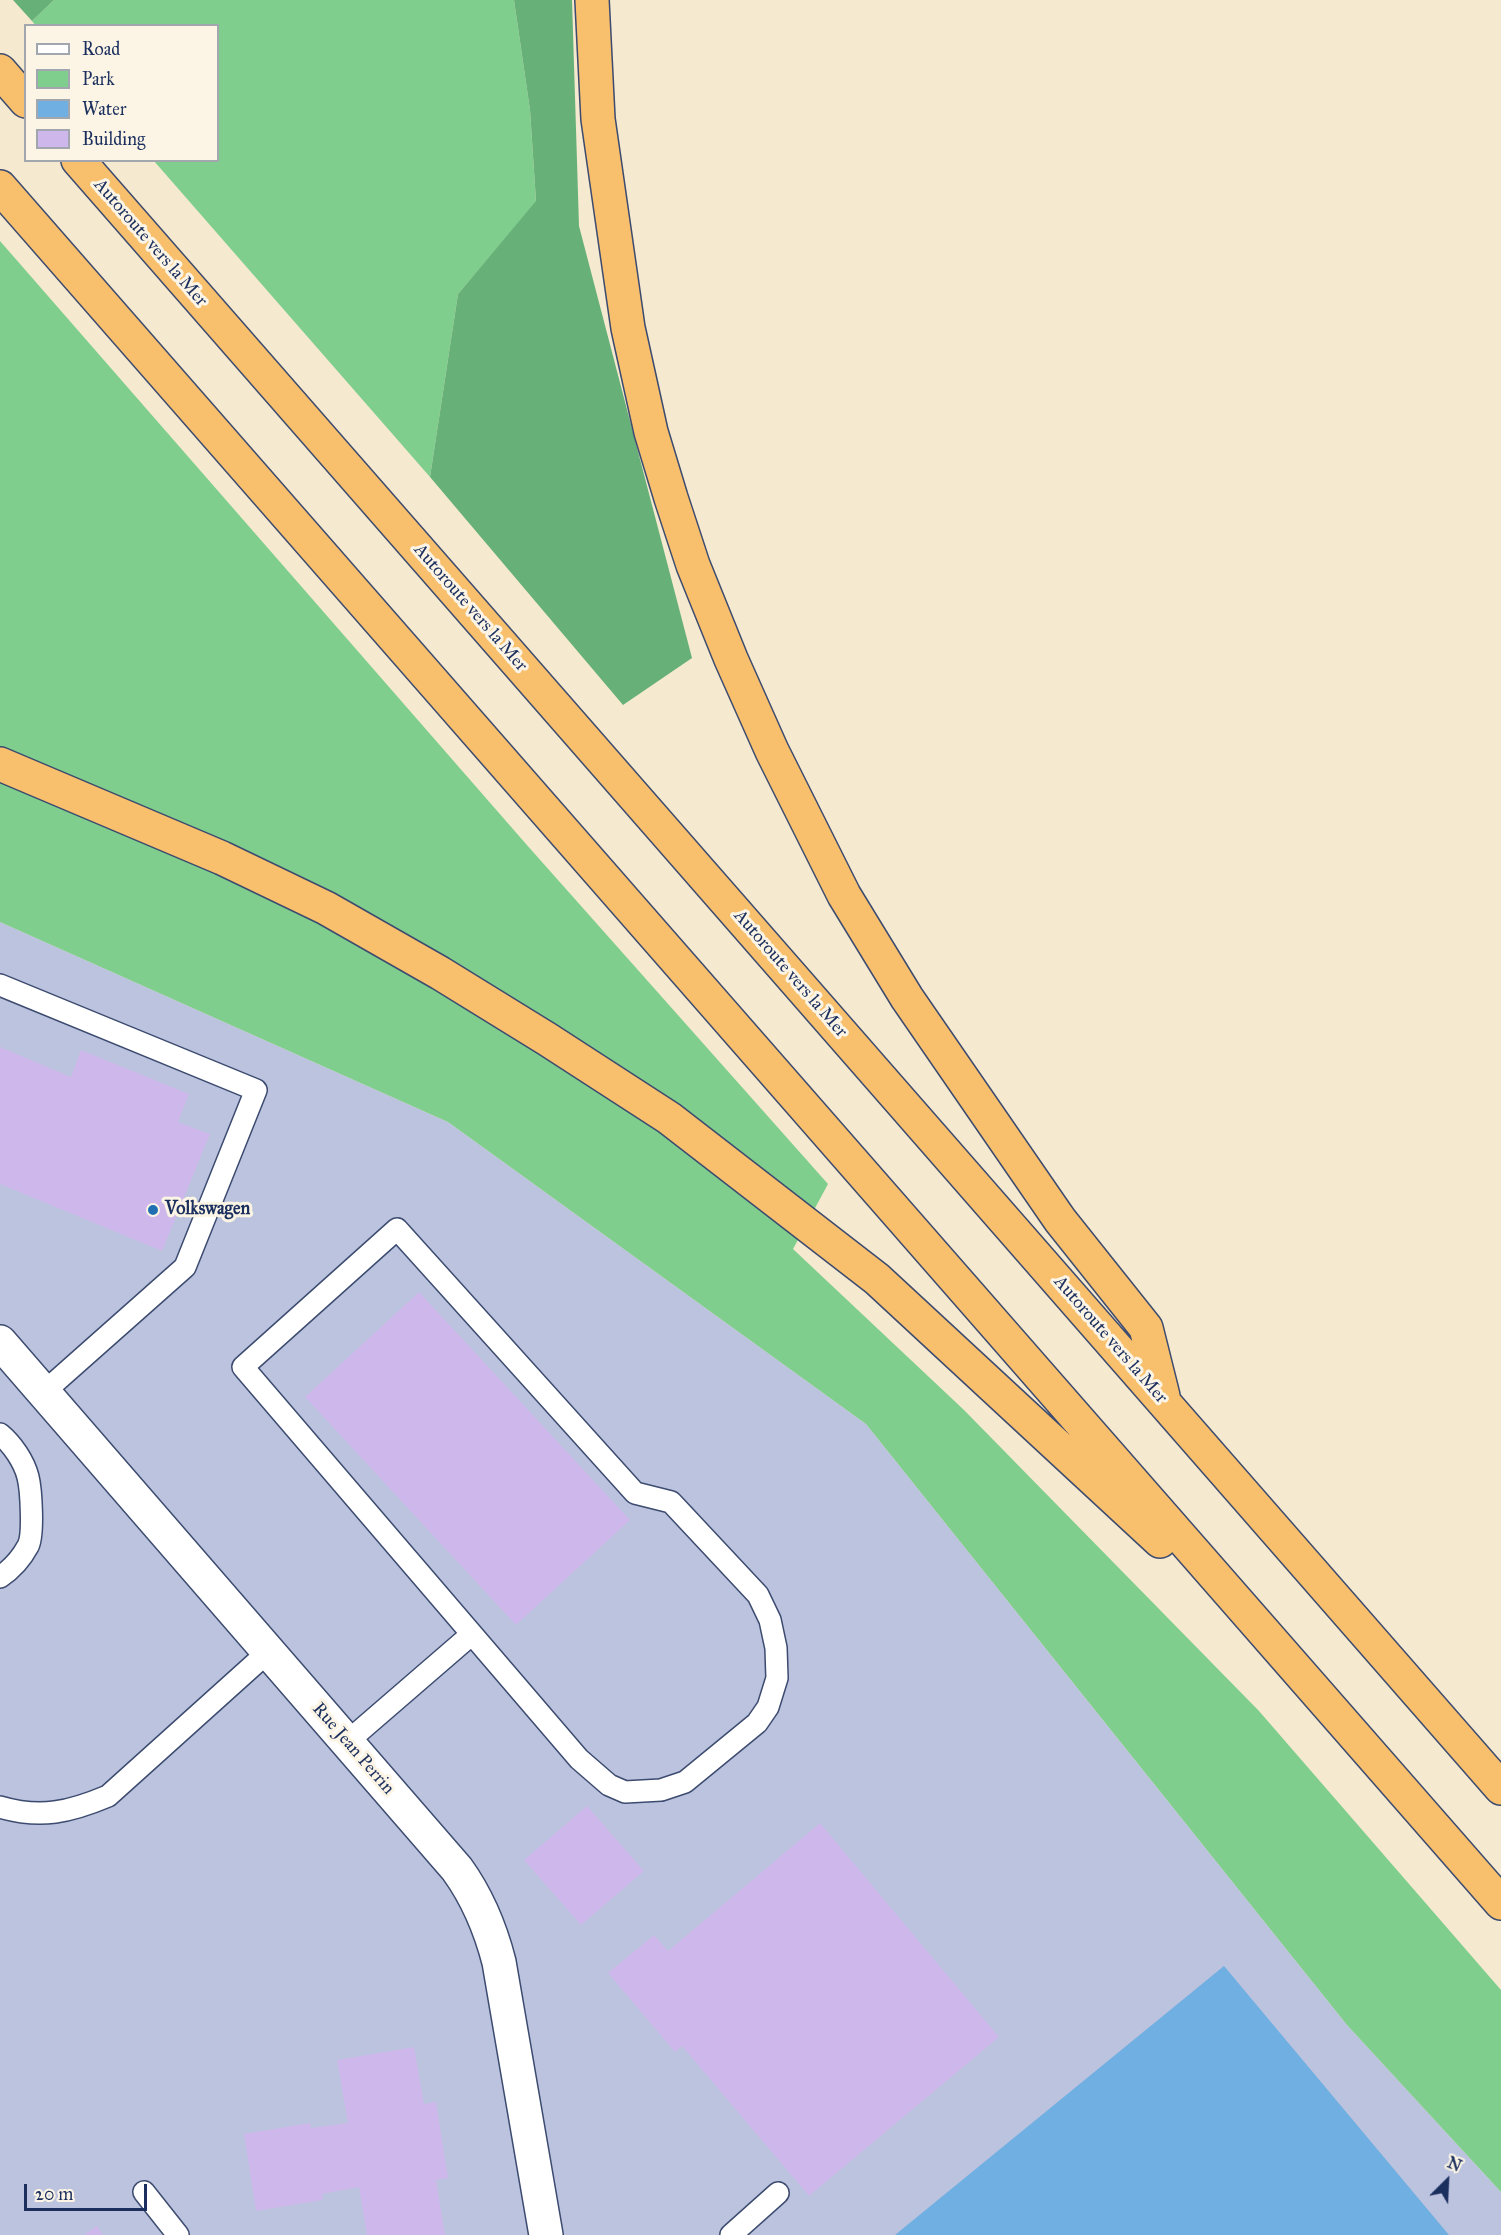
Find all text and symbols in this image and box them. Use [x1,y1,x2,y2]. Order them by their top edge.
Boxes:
legend [24,24,219,162]
text: Road [82,38,120,60]
text: Park [82,68,115,90]
text: Water [82,98,126,120]
text: Building [82,128,145,150]
street label: Autoroute vers la Mer [89,175,211,311]
street label: Autoroute vers la Mer [409,540,531,676]
street label: Autoroute vers la Mer [729,906,851,1042]
place label: Volkswagen [165,1199,250,1221]
marker: Volkswagen [146,1203,160,1217]
street label: Autoroute vers la Mer [1049,1272,1171,1408]
street label: Rue Jean Perrin [307,1699,399,1799]
north arrow [1417,2151,1477,2211]
text: N [1444,2153,1465,2176]
scale bar [27,2172,150,2210]
text: 20 m [35,2183,73,2205]

